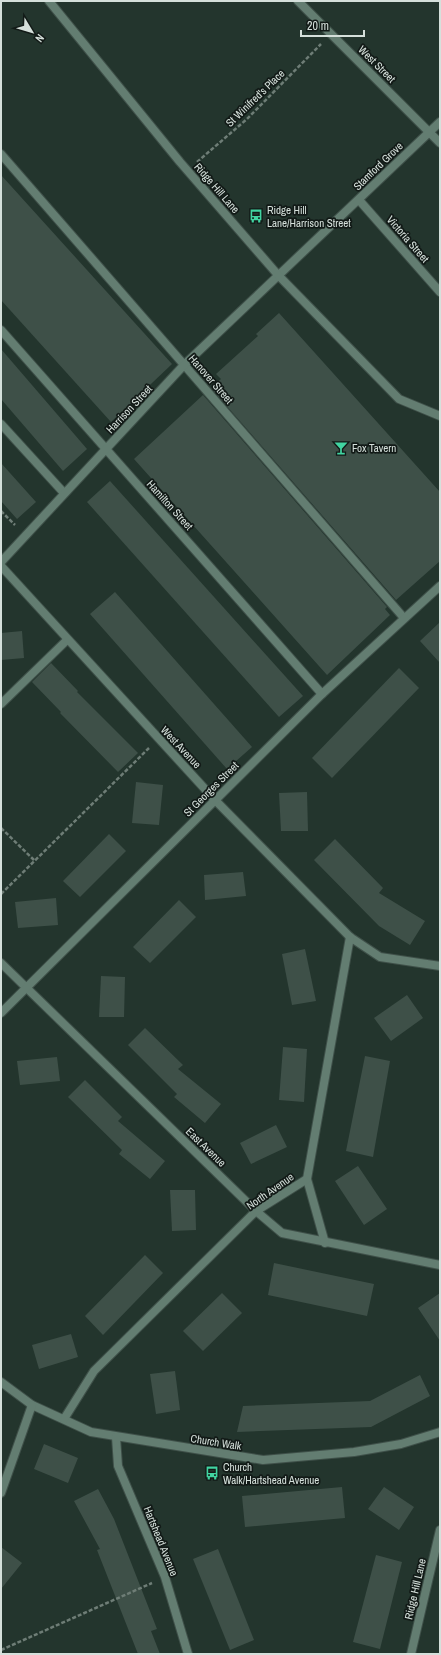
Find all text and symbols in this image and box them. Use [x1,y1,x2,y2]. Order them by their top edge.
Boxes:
north arrow [12,12,52,52]
scale bar [301,12,364,38]
text: 20 m [307,18,329,34]
text: N [32,31,47,45]
street label: West Street [355,42,399,86]
street label: St Winifred's Place [223,66,287,130]
street label: Stamford Grove [350,139,406,193]
street label: Ridge Hill Lane [191,160,243,216]
place label: Ridge Hill Lane/Harrison Street [267,203,351,230]
bus stop icon: Ridge Hill Lane/Harrison Street [248,208,264,224]
street label: Victoria Street [384,213,432,266]
street label: Hanover Street [186,352,237,407]
street label: Harrison Street [103,382,155,436]
bar icon: Fox Tavern [333,440,349,456]
place label: Fox Tavern [352,441,396,455]
street label: Hamilton Street [144,477,196,533]
street label: West Avenue [158,723,204,771]
street label: St Georges Street [181,758,242,819]
street label: East Avenue [183,1124,229,1170]
street label: North Avenue [244,1170,296,1212]
street label: Church Walk [190,1431,243,1453]
place label: Church Walk/Hartshead Avenue [223,1460,319,1487]
bus stop icon: Church Walk/Hartshead Avenue [204,1465,220,1481]
street label: Hartshead Avenue [141,1504,181,1578]
street label: Ridge Hill Lane [401,1557,429,1621]

